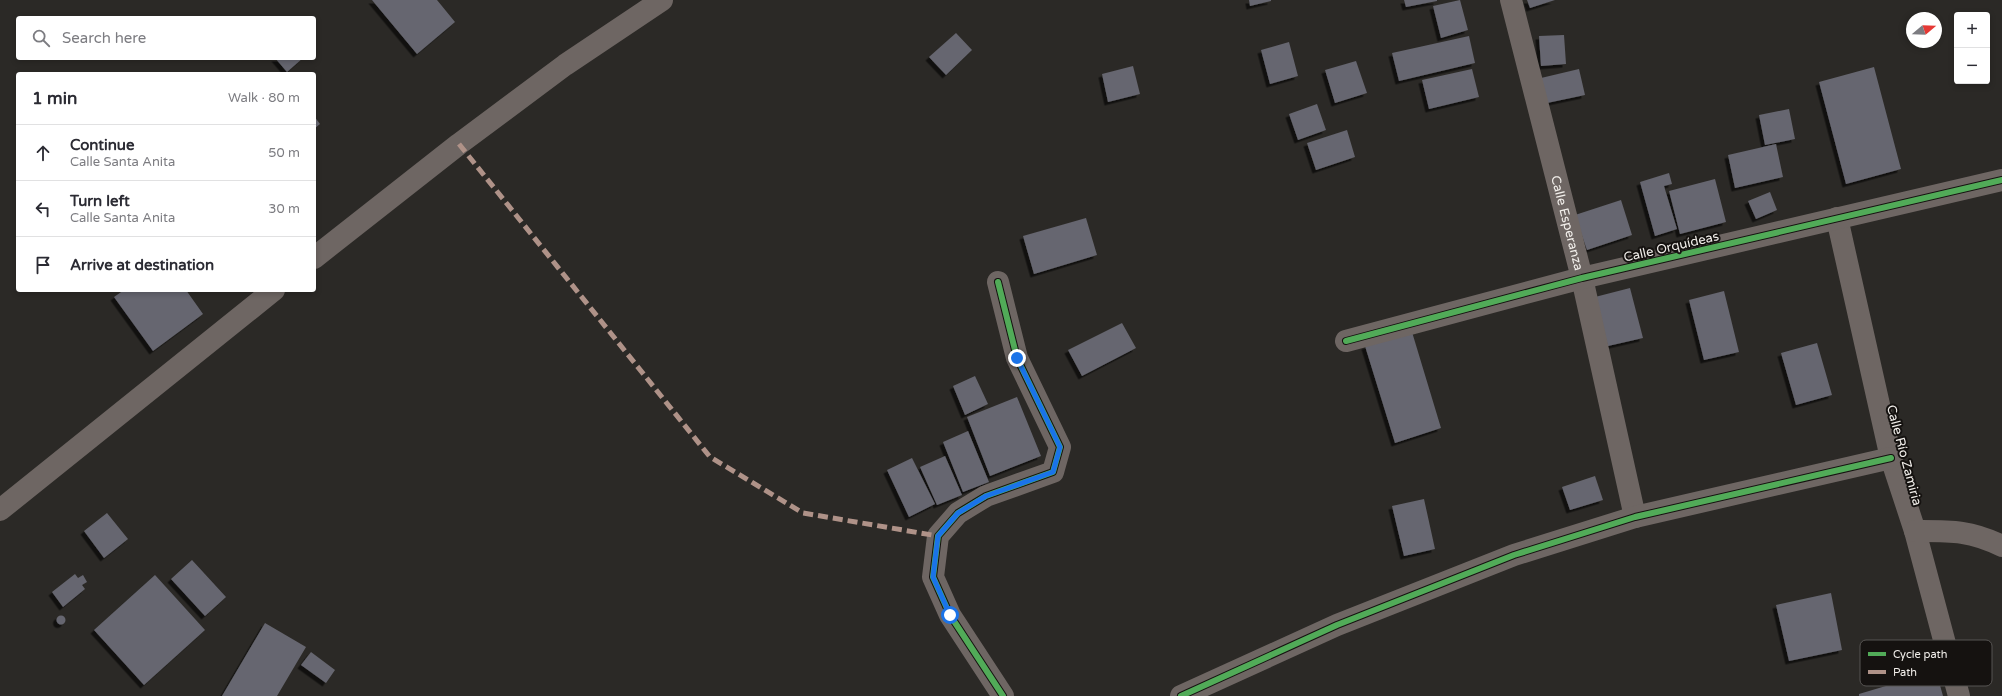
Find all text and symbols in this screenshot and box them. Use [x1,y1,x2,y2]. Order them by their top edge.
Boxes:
north arrow [1906,12,1942,48]
map controls [1954,12,1990,84]
button: + [1954,12,1990,48]
search box [16,16,316,60]
icon: search [30,27,52,49]
text: Search here [62,29,146,47]
button: − [1954,48,1990,84]
text: 1 min [32,88,77,109]
text: Walk · 80 m [228,90,300,106]
text: Continue [70,136,134,154]
icon: ahead [32,142,54,164]
text: 50 m [268,145,300,161]
text: Calle Santa Anita [70,154,175,170]
street label: Calle Esperanza [1547,174,1587,272]
text: Turn left [70,192,130,210]
icon: left [32,198,54,220]
text: 30 m [268,201,300,217]
text: Calle Santa Anita [70,210,175,226]
street label: Calle Orquídeas [1622,228,1720,266]
icon: arrive [32,254,54,276]
text: Arrive at destination [70,256,214,274]
route end [1008,349,1026,367]
street label: Calle Río Zamiria [1883,403,1925,507]
route start [941,606,959,624]
legend [1860,640,1992,686]
text: Cycle path [1893,648,1948,661]
text: Path [1893,666,1917,679]

